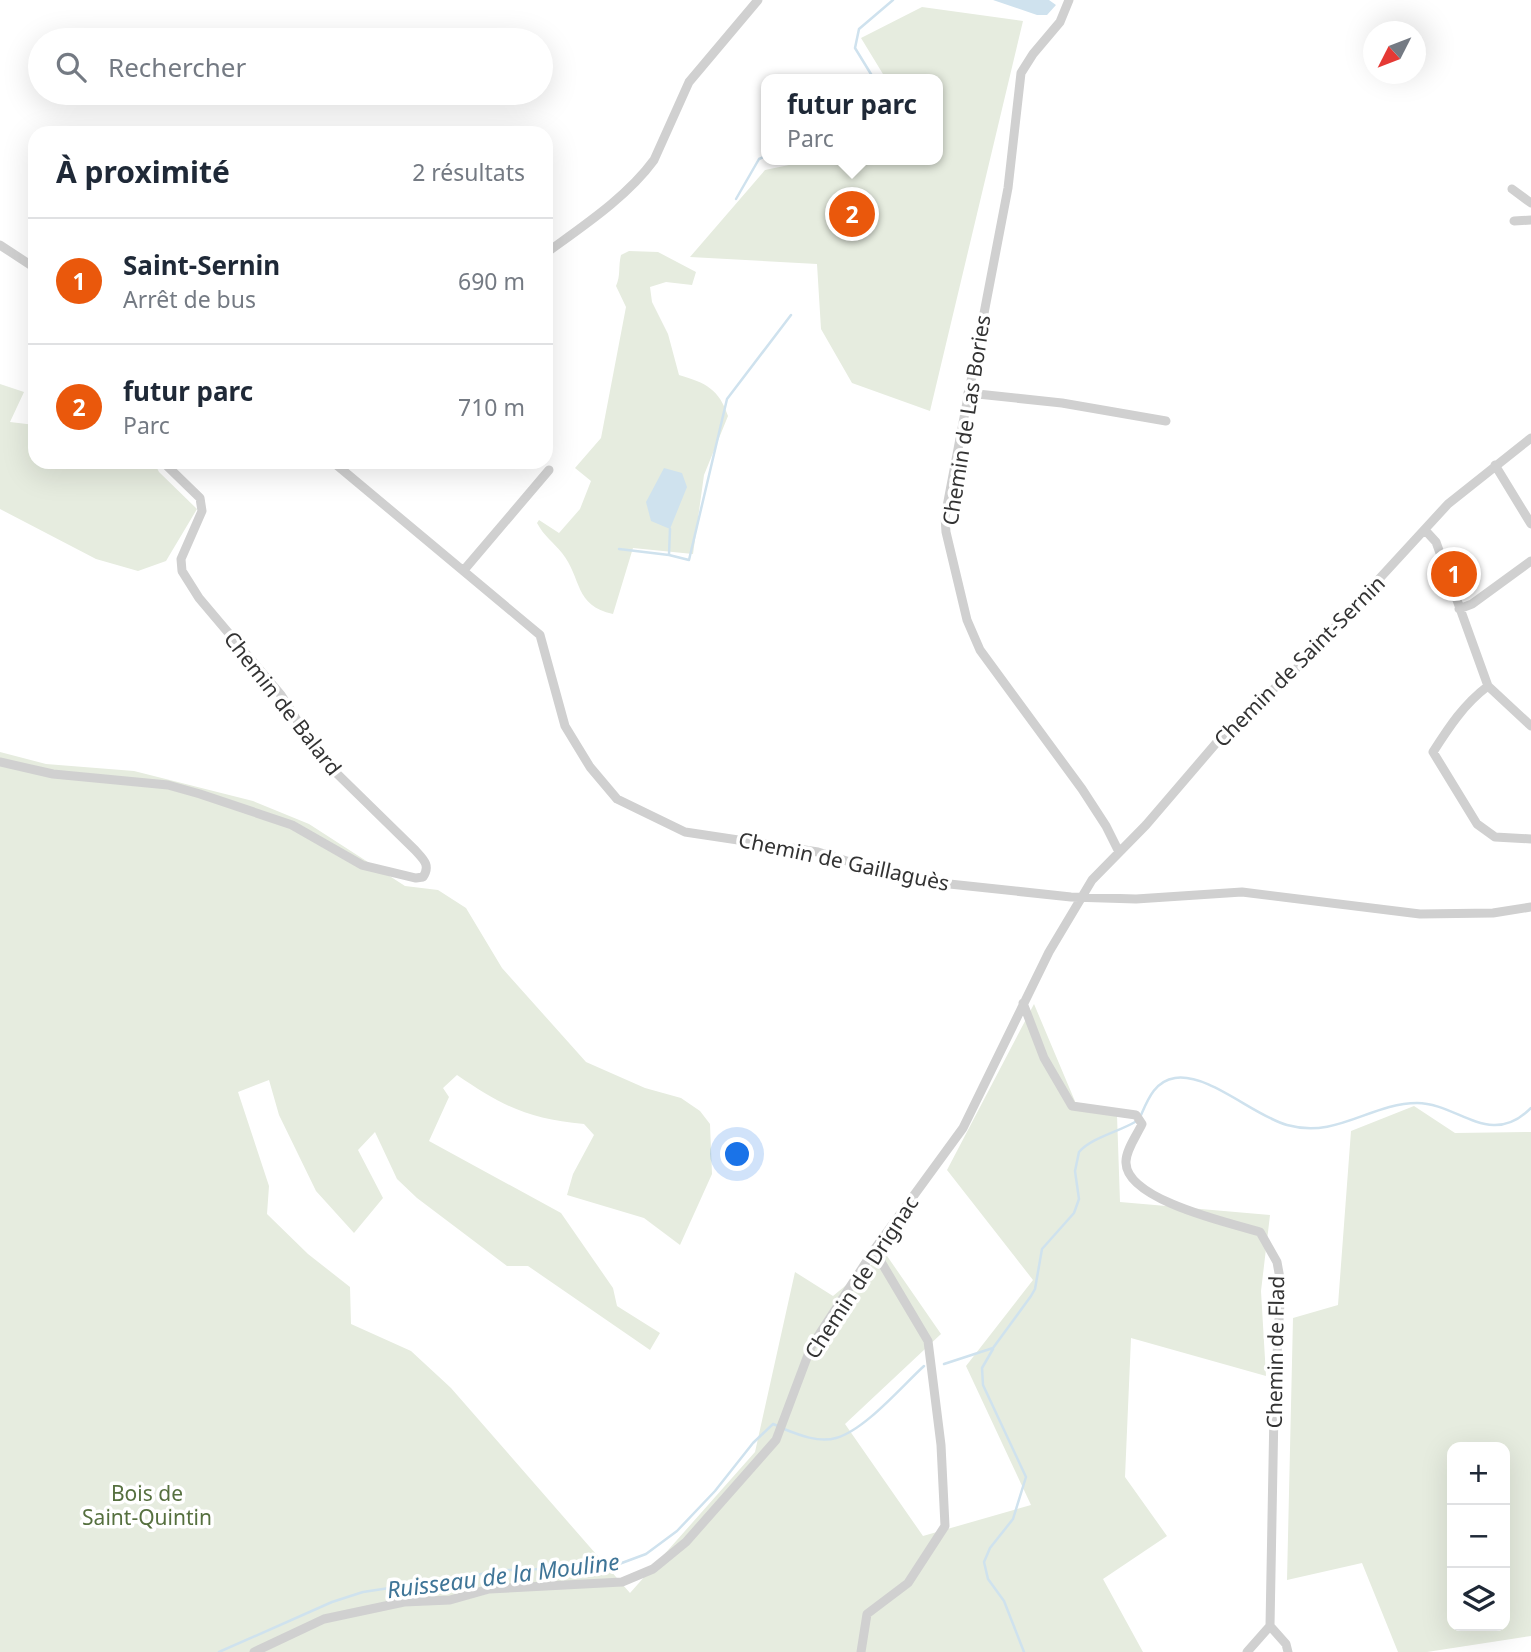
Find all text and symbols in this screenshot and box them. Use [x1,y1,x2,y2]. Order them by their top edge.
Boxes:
north arrow [1363,21,1426,84]
search box [28,28,553,105]
icon: search [52,48,90,86]
text: Rechercher [108,49,246,85]
popup [761,74,943,165]
text: futur parc [787,86,917,122]
text: Parc [787,122,834,154]
text: À proximité [56,151,230,192]
text: 2 résultats [412,156,525,188]
pin: 2 [829,188,875,240]
text: Saint-Sernin [123,247,280,283]
text: 1 [72,265,86,297]
text: 690 m [458,265,525,297]
text: Arrêt de bus [123,283,256,315]
street label: Chemin de Las Bories [936,313,996,527]
text: futur parc [123,373,253,409]
text: 2 [72,391,86,423]
text: 710 m [458,391,525,423]
text: Parc [123,409,170,441]
pin: 1 [1431,548,1477,600]
street label: Chemin de Saint-Sernin [1207,569,1391,753]
street label: Chemin de Balard [218,625,348,781]
street label: Chemin de Gaillaguès [736,825,952,897]
your location [720,1137,754,1171]
street label: Chemin de Drignac [798,1190,924,1364]
street label: Chemin de Flad [1260,1275,1290,1429]
map controls [1447,1442,1510,1631]
button: + [1447,1442,1510,1505]
park label: Bois de Saint-Quintin [82,1479,212,1531]
button: − [1447,1505,1510,1568]
water label: Ruisseau de la Mouline [385,1545,621,1605]
button: layers [1447,1568,1510,1631]

